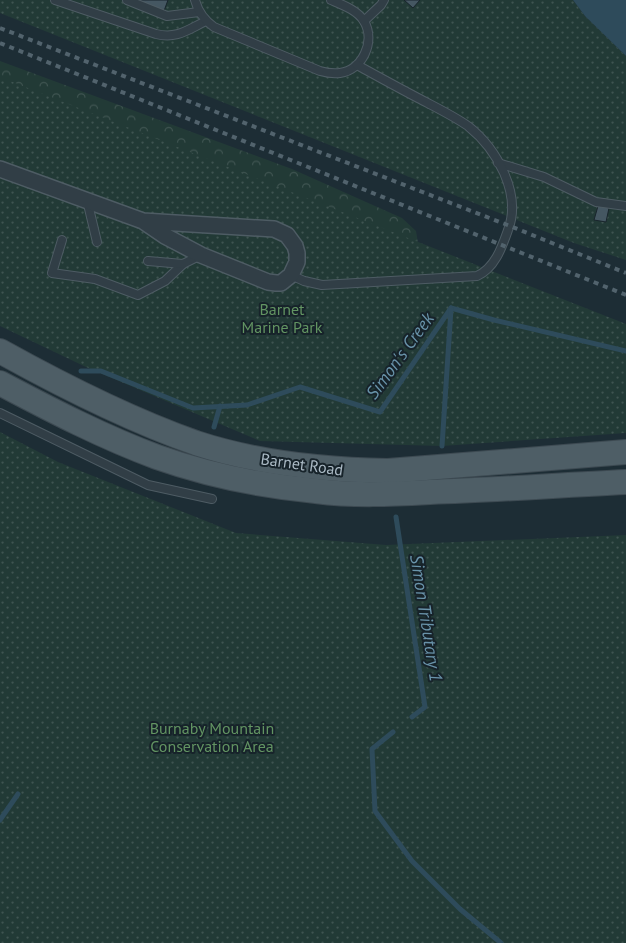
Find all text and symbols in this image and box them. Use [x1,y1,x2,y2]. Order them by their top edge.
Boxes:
park label: Barnet Marine Park [242,299,323,337]
water label: Simon's Creek [361,307,439,403]
street label: Barnet Road [259,448,345,480]
water label: Simon Tributary 1 [405,553,448,683]
park label: Burnaby Mountain Conservation Area [150,718,274,756]

